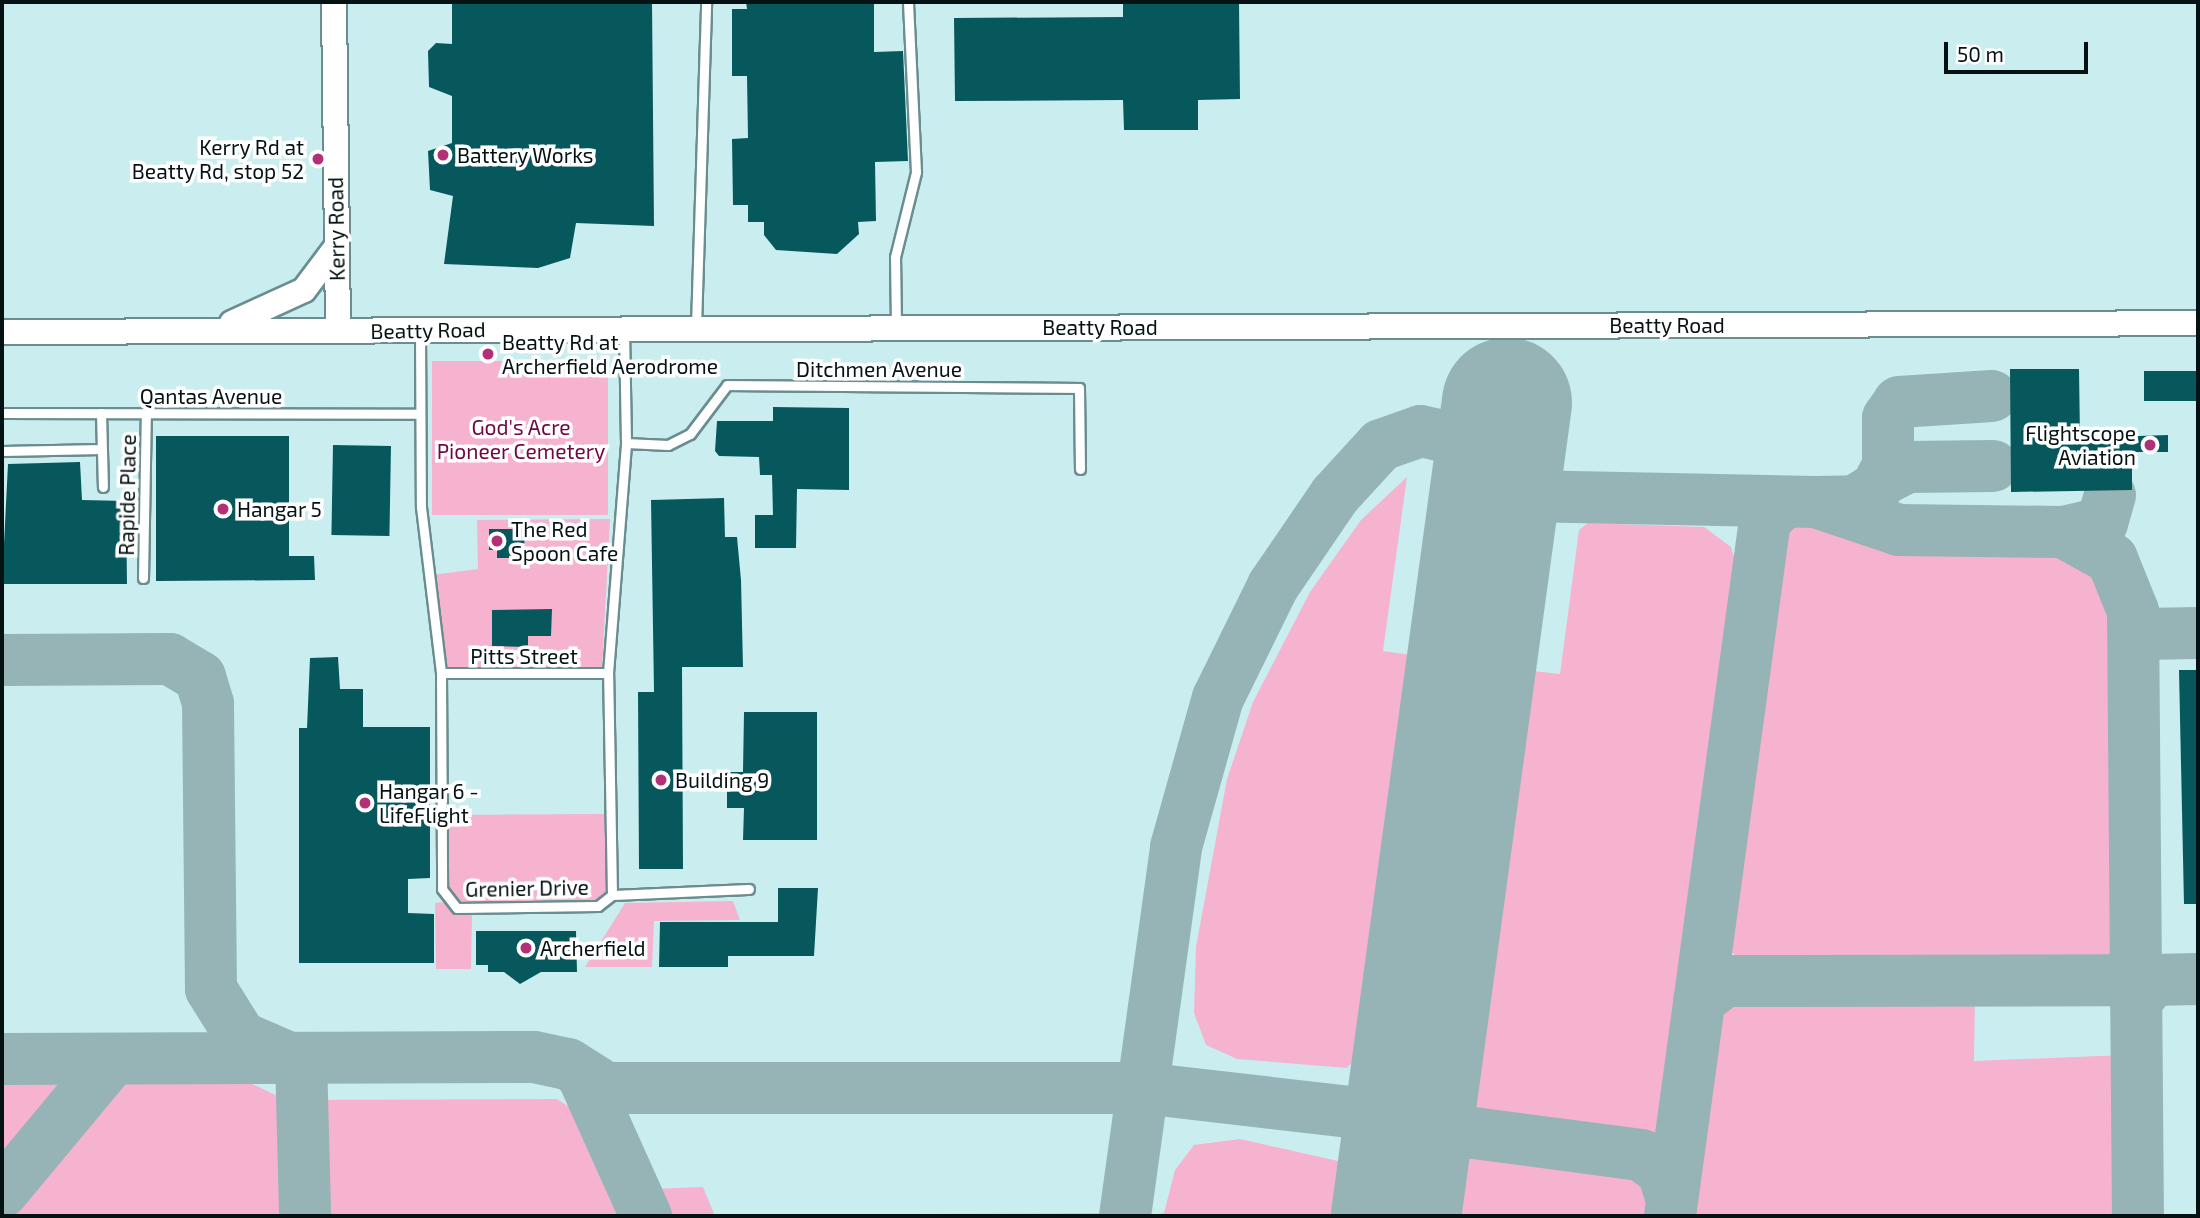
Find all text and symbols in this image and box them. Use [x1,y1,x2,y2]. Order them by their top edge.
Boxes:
scale bar [1948,28,2092,72]
text: 50 m [1957,41,2004,66]
place label: Kerry Rd at Beatty Rd, stop 52 [131,134,304,184]
place label: Battery Works [457,142,594,168]
marker: Battery Works [435,147,451,163]
marker: Kerry Rd at Beatty Rd, stop 52 [310,151,326,167]
street label: Kerry Road [322,177,350,281]
street label: Beatty Road [1609,312,1725,338]
street label: Beatty Road [1042,314,1158,340]
street label: Beatty Road [370,316,486,344]
place label: Beatty Rd at Archerfield Aerodrome [502,329,719,379]
marker: Beatty Rd at Archerfield Aerodrome [480,346,496,362]
street label: Ditchmen Avenue [796,356,962,382]
street label: Qantas Avenue [139,383,283,409]
park label: God's Acre Pioneer Cemetery [436,414,606,464]
place label: Flightscope Aviation [2025,420,2136,470]
street label: Rapide Place [113,434,141,556]
marker: Flightscope Aviation [2142,437,2158,453]
place label: Hangar 5 [237,496,322,522]
marker: Hangar 5 [215,501,231,517]
place label: The Red Spoon Cafe [511,516,618,566]
marker: The Red Spoon Cafe [489,533,505,549]
street label: Pitts Street [470,643,578,669]
place label: Building 9 [675,767,769,793]
marker: Building 9 [653,772,669,788]
place label: Hangar 6 - LifeFlight [379,778,479,828]
marker: Hangar 6 - LifeFlight [357,795,373,811]
street label: Grenier Drive [465,874,589,902]
place label: Archerfield [540,935,646,961]
marker: Archerfield [518,940,534,956]

